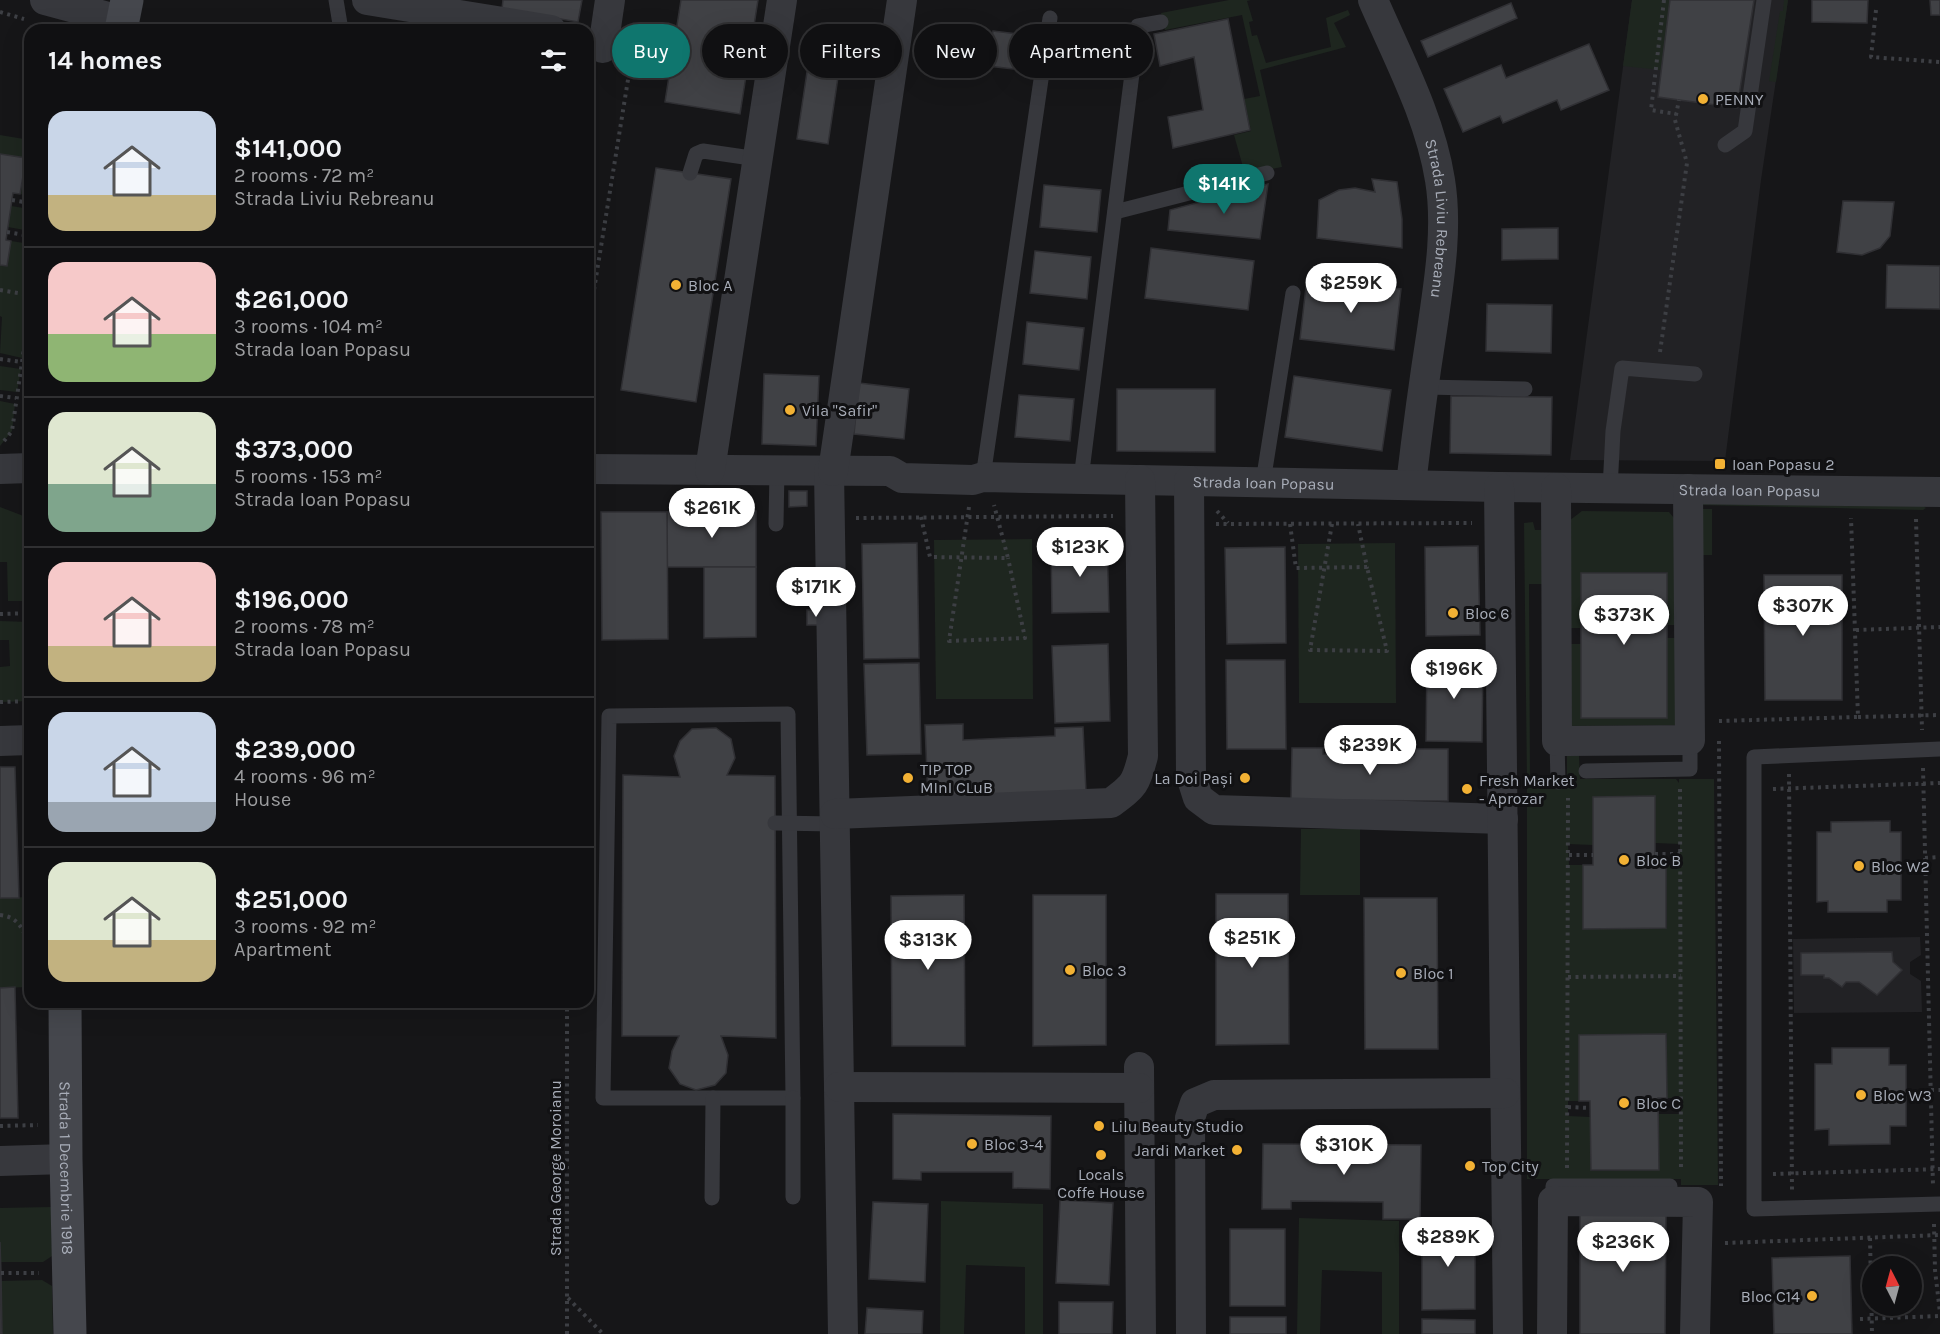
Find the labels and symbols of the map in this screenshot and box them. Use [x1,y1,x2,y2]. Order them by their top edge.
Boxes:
place label: PENNY [1715,90,1764,109]
marker: PENNY [1696,92,1710,106]
street label: Strada Liviu Rebreanu [1421,137,1453,300]
pin: $141K [1182,164,1266,215]
pin: $259K [1309,263,1393,314]
place label: Bloc A [688,276,732,295]
marker: Bloc A [669,278,683,292]
place label: Vila "Safir" [802,401,877,420]
marker: Vila "Safir" [783,403,797,417]
place label: Ioan Popasu 2 [1732,455,1834,474]
marker: Ioan Popasu 2 [1713,457,1727,471]
street label: Strada Ioan Popasu [1192,472,1335,493]
street label: Strada Ioan Popasu [1678,480,1821,500]
pin: $261K [670,488,754,539]
pin: $123K [1038,527,1122,578]
pin: $171K [774,567,858,618]
pin: $307K [1761,586,1845,637]
pin: $373K [1582,595,1666,646]
place label: Bloc 6 [1465,604,1509,623]
marker: Bloc 6 [1446,606,1460,620]
pin: $196K [1412,649,1496,700]
pin: $239K [1328,725,1412,776]
place label: TIP TOP MInI CLuB [920,760,993,797]
place label: La Doi Pași [1154,769,1233,788]
marker: TIP TOP MInI CLuB [901,771,915,785]
marker: La Doi Pași [1238,771,1252,785]
place label: Fresh Market - Aprozar [1479,771,1575,808]
marker: Fresh Market - Aprozar [1460,782,1474,796]
place label: Bloc B [1636,851,1681,870]
marker: Bloc B [1617,853,1631,867]
place label: Bloc W2 [1871,857,1930,876]
marker: Bloc W2 [1852,859,1866,873]
pin: $251K [1210,918,1294,969]
pin: $313K [886,920,970,971]
place label: Bloc 3 [1082,961,1127,980]
marker: Bloc 3 [1063,963,1077,977]
place label: Bloc 1 [1413,964,1454,983]
marker: Bloc 1 [1394,966,1408,980]
street label: Strada George Moroianu [546,1080,565,1256]
street label: Strada 1 Decembrie 1918 [56,1081,78,1255]
place label: Bloc W3 [1873,1086,1932,1105]
marker: Bloc W3 [1854,1088,1868,1102]
place label: Bloc C [1636,1094,1681,1113]
marker: Bloc C [1617,1096,1631,1110]
place label: Lilu Beauty Studio [1111,1117,1244,1136]
marker: Lilu Beauty Studio [1092,1119,1106,1133]
pin: $310K [1302,1125,1386,1176]
place label: Bloc 3-4 [984,1135,1043,1154]
marker: Bloc 3-4 [965,1137,979,1151]
place label: Jardi Market [1135,1141,1225,1160]
marker: Jardi Market [1230,1143,1244,1157]
marker: Locals Coffe House [1094,1148,1108,1162]
place label: Top City [1482,1157,1539,1176]
marker: Top City [1463,1159,1477,1173]
place label: Locals Coffe House [1057,1165,1145,1202]
pin: $289K [1406,1217,1490,1268]
pin: $236K [1581,1222,1665,1273]
north arrow [1862,1256,1922,1316]
place label: Bloc C14 [1741,1287,1800,1306]
marker: Bloc C14 [1805,1289,1819,1303]

